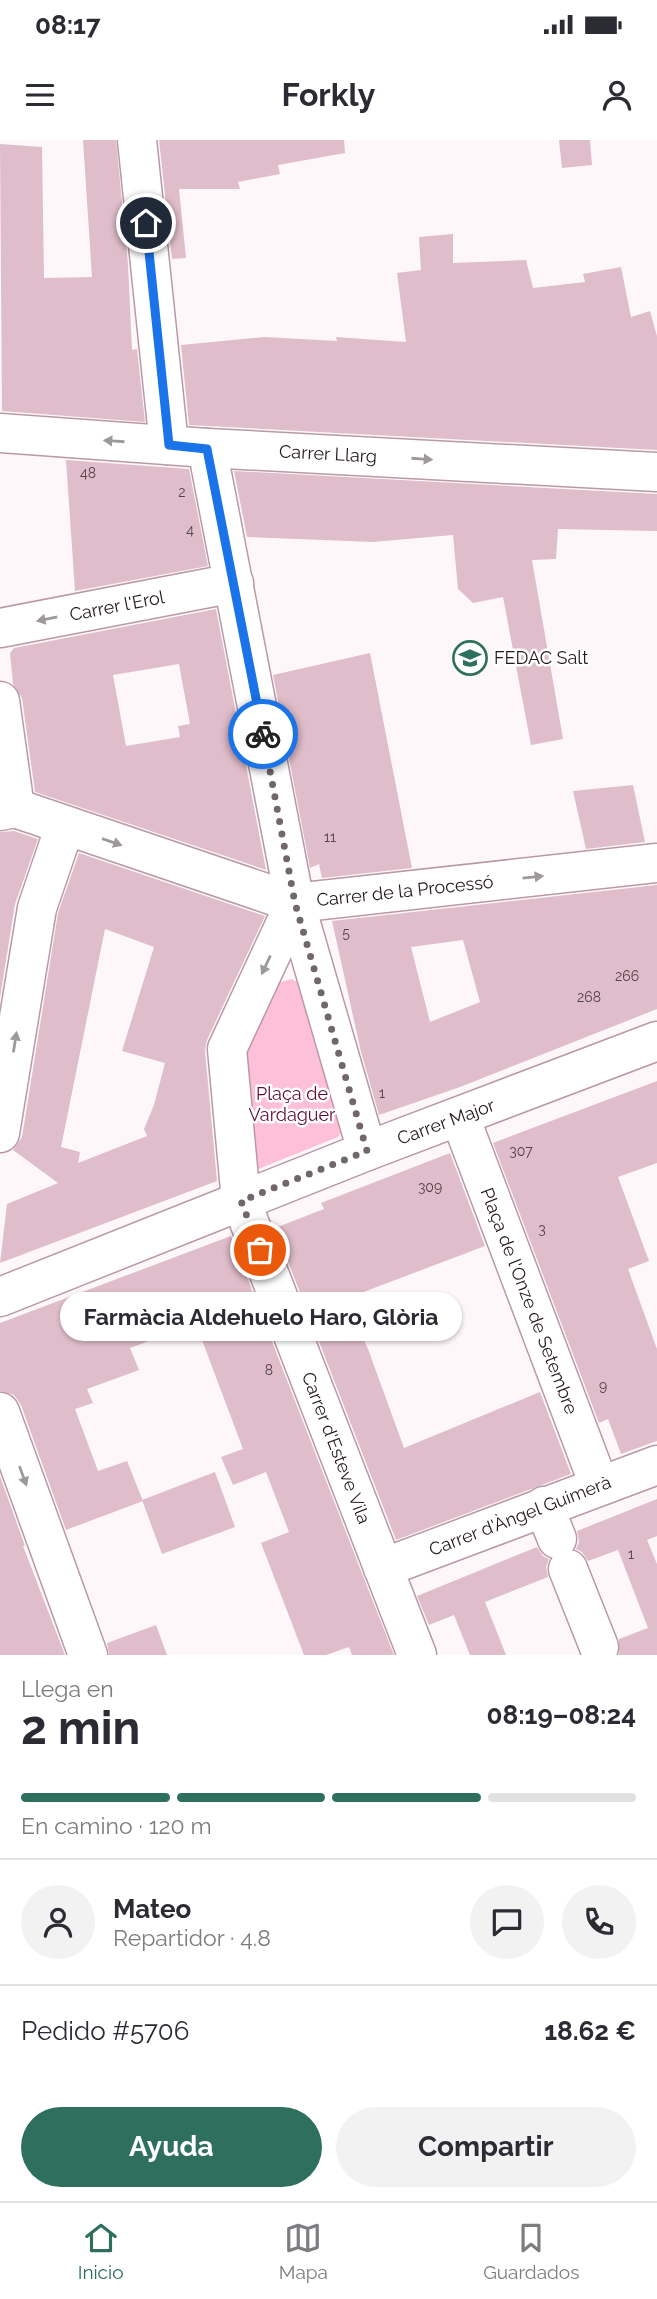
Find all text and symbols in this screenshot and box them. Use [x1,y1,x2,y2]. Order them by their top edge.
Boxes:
text: 08:17 [35,10,101,40]
icon: menu [21,76,59,114]
text: Forkly [282,76,375,113]
icon: person [598,76,636,114]
pin [116,193,176,253]
icon: home [127,204,165,242]
one-way arrow [103,435,125,446]
street label: Carrer Llarg [279,440,377,467]
one-way arrow [411,454,433,465]
house number: 48 [80,465,96,481]
house number: 2 [178,484,186,500]
house number: 4 [186,522,194,538]
street label: Carrer l'Erol [68,586,166,625]
one-way arrow [36,614,58,625]
school or university icon: FEDAC Salt [451,639,489,677]
place label: FEDAC Salt [494,647,588,668]
courier [228,699,298,769]
icon: bike [244,715,282,753]
house number: 11 [324,829,336,845]
one-way arrow [101,837,122,848]
street label: Carrer de la Processó [316,871,495,910]
one-way arrow [522,871,544,882]
house number: 5 [342,925,350,941]
one-way arrow [260,955,272,975]
house number: 266 [615,968,639,984]
house number: 268 [577,989,601,1005]
one-way arrow [10,1031,21,1053]
park label: Plaça de Vardaguer [249,1083,336,1125]
house number: 1 [379,1085,385,1101]
street label: Carrer Major [394,1094,498,1149]
house number: 307 [509,1143,533,1159]
house number: 309 [418,1179,442,1195]
street label: Plaça de l'Onze de Setembre [476,1185,583,1417]
pin [230,1220,290,1280]
house number: 3 [538,1221,546,1237]
icon: bag [241,1231,279,1269]
callout: Farmàcia Aldehuelo Haro, Glòria [59,1292,461,1341]
text: Farmàcia Aldehuelo Haro, Glòria [83,1303,439,1330]
house number: 8 [265,1362,273,1378]
street label: Carrer d'Esteve Vila [298,1369,375,1527]
house number: 9 [599,1378,607,1394]
one-way arrow [18,1465,29,1486]
street label: Carrer d'Àngel Guimerà [426,1470,614,1560]
house number: 1 [628,1546,634,1562]
text: Llega en [21,1675,114,1702]
text: 08:19–08:24 [486,1700,636,1730]
text: 2 min [21,1701,140,1755]
text: En camino · 120 m [21,1812,212,1839]
button: person [21,1885,95,1959]
button: chat [470,1885,544,1959]
button: phone [562,1885,636,1959]
text: Mateo [113,1894,191,1924]
text: Repartidor · 4.8 [113,1924,271,1951]
text: Pedido #5706 [21,2016,189,2046]
text: 18.62 € [544,2016,636,2046]
button: Ayuda [21,2107,322,2187]
button: Compartir [336,2107,636,2187]
tab: Inicio [78,2219,123,2283]
tab: Mapa [279,2219,328,2283]
tab: Guardados [483,2219,579,2283]

